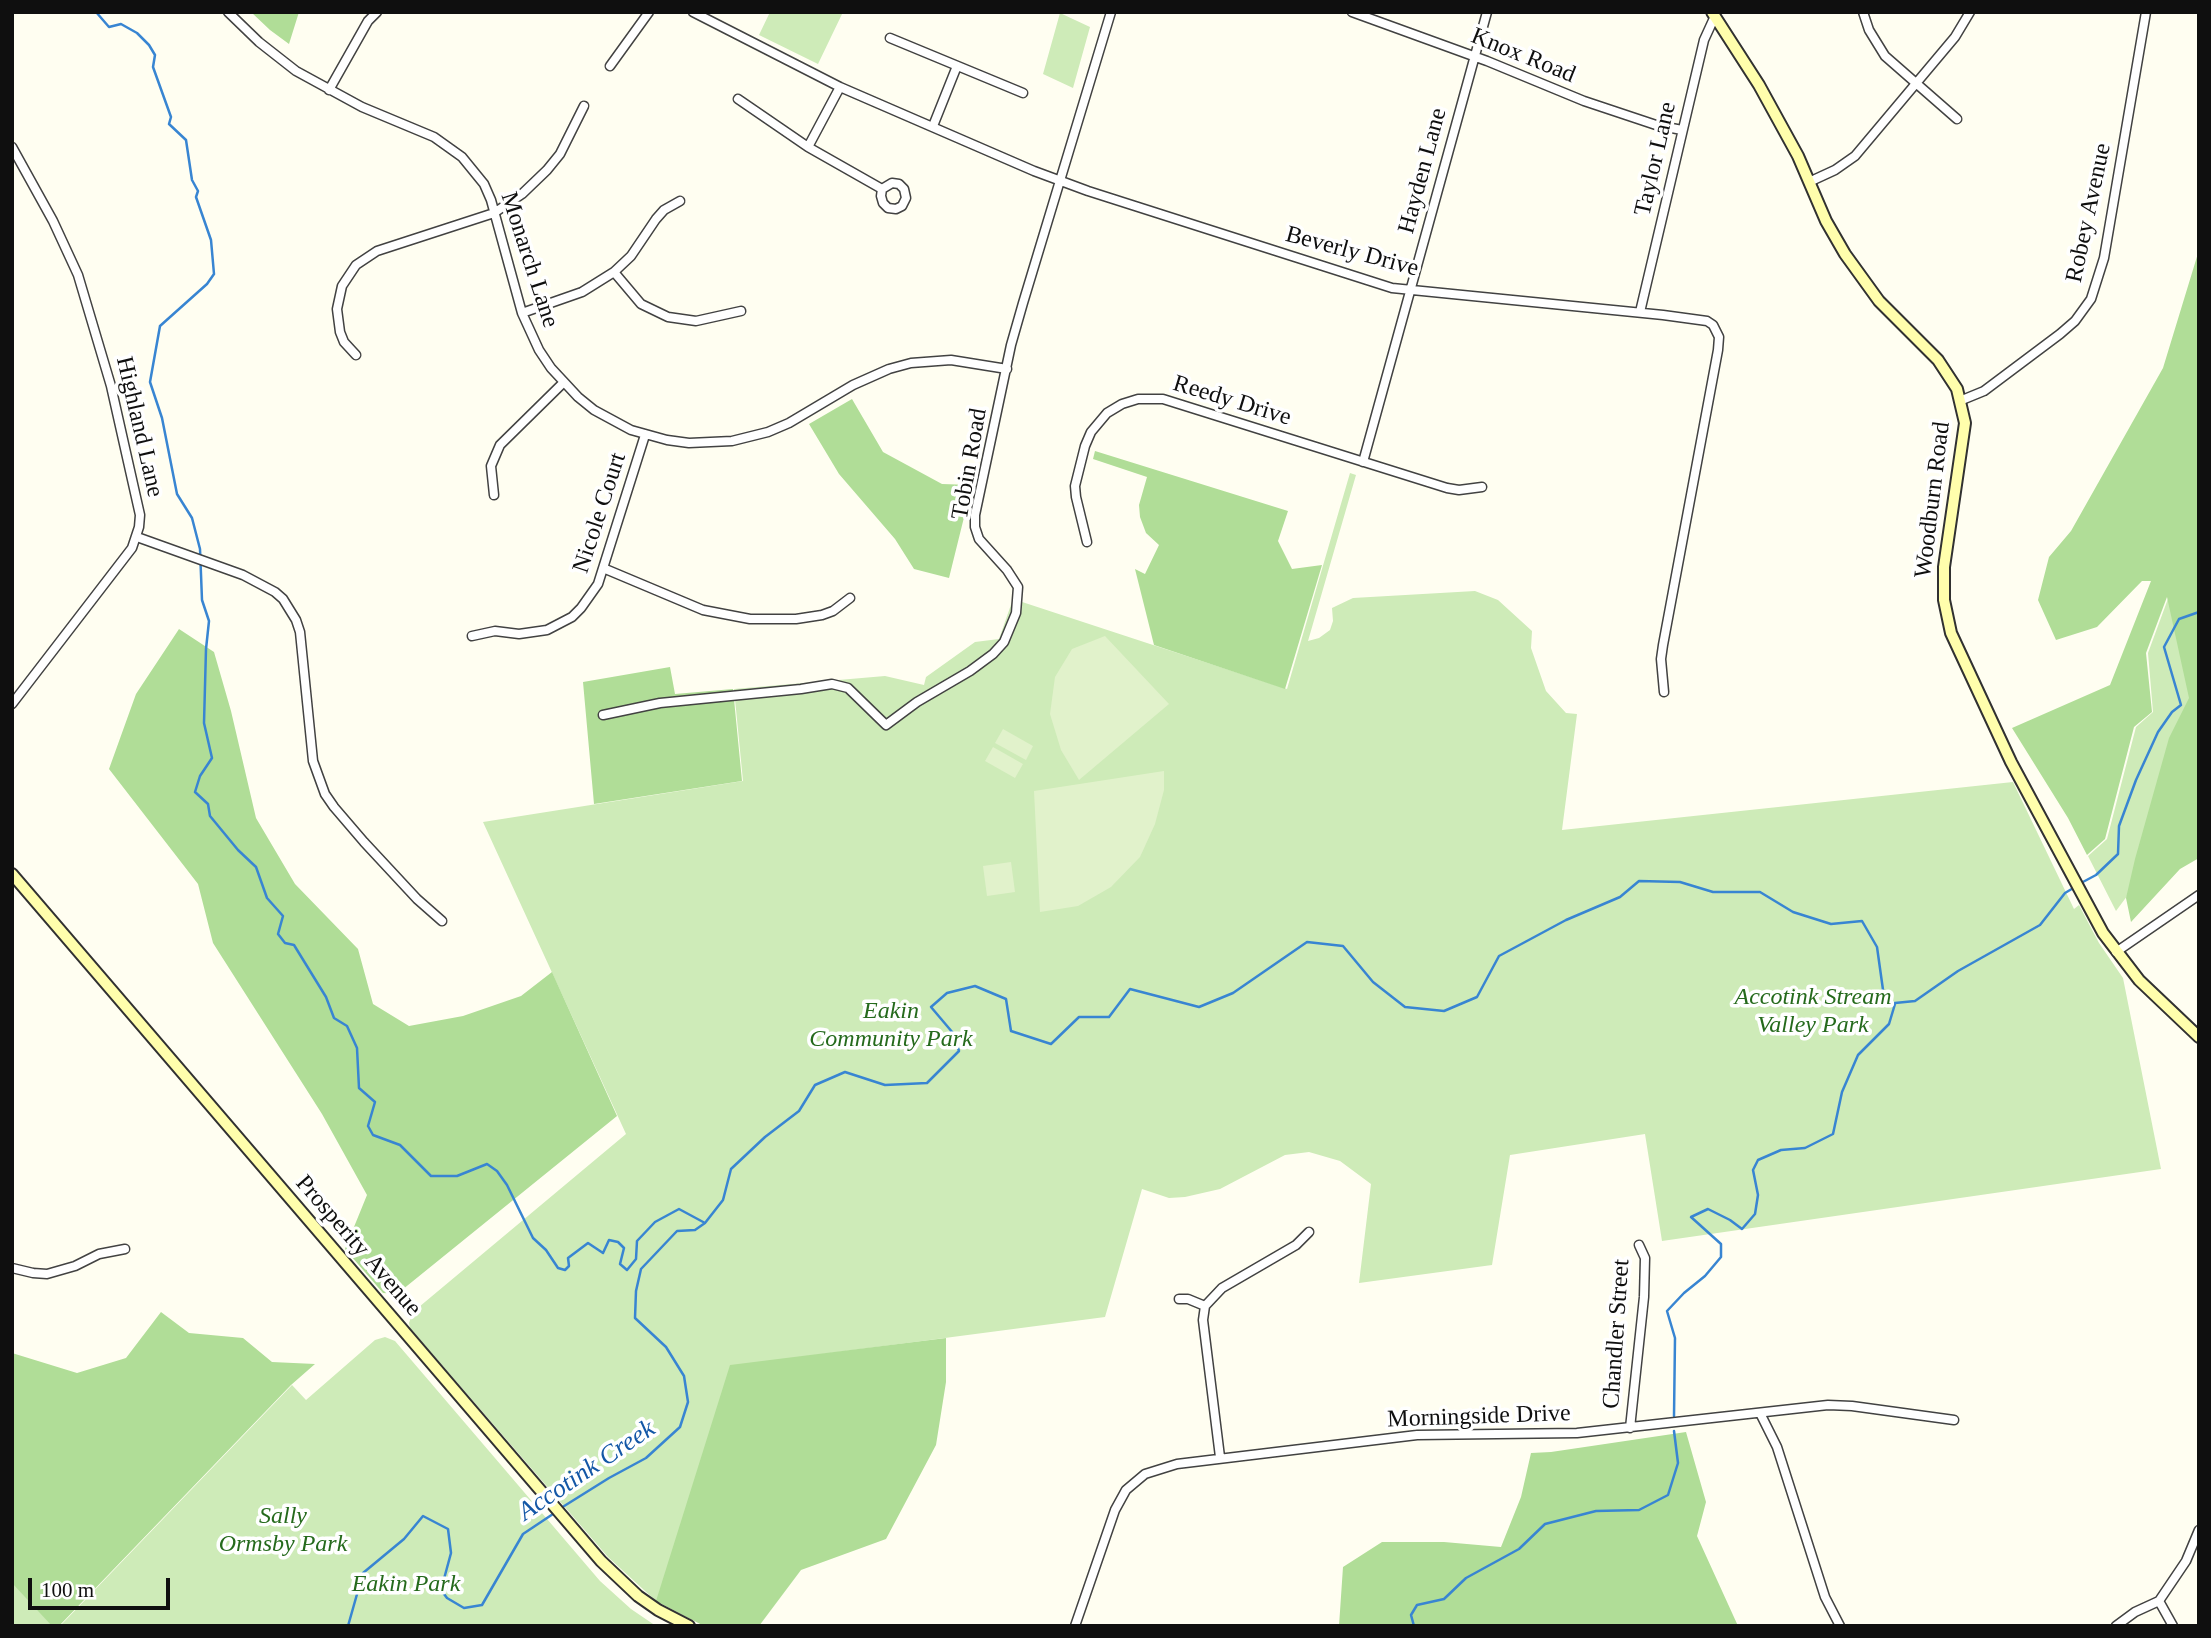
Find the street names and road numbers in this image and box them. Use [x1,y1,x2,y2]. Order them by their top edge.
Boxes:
street label: Knox Road [1467,22,1579,90]
street label: Taylor Lane [1629,99,1683,219]
street label: Hayden Lane [1392,105,1454,237]
street label: Robey Avenue [2060,141,2118,285]
street label: Monarch Lane [494,189,564,331]
street label: Beverly Drive [1282,220,1422,284]
street label: Highland Lane [109,354,169,500]
street label: Reedy Drive [1169,369,1295,433]
street label: Tobin Road [946,406,994,522]
street label: Woodburn Road [1909,420,1957,580]
street label: Nicole Court [567,449,633,577]
street label: Prosperity Avenue [289,1170,427,1322]
street label: Chandler Street [1597,1258,1637,1410]
street label: Morningside Drive [1387,1399,1571,1435]

